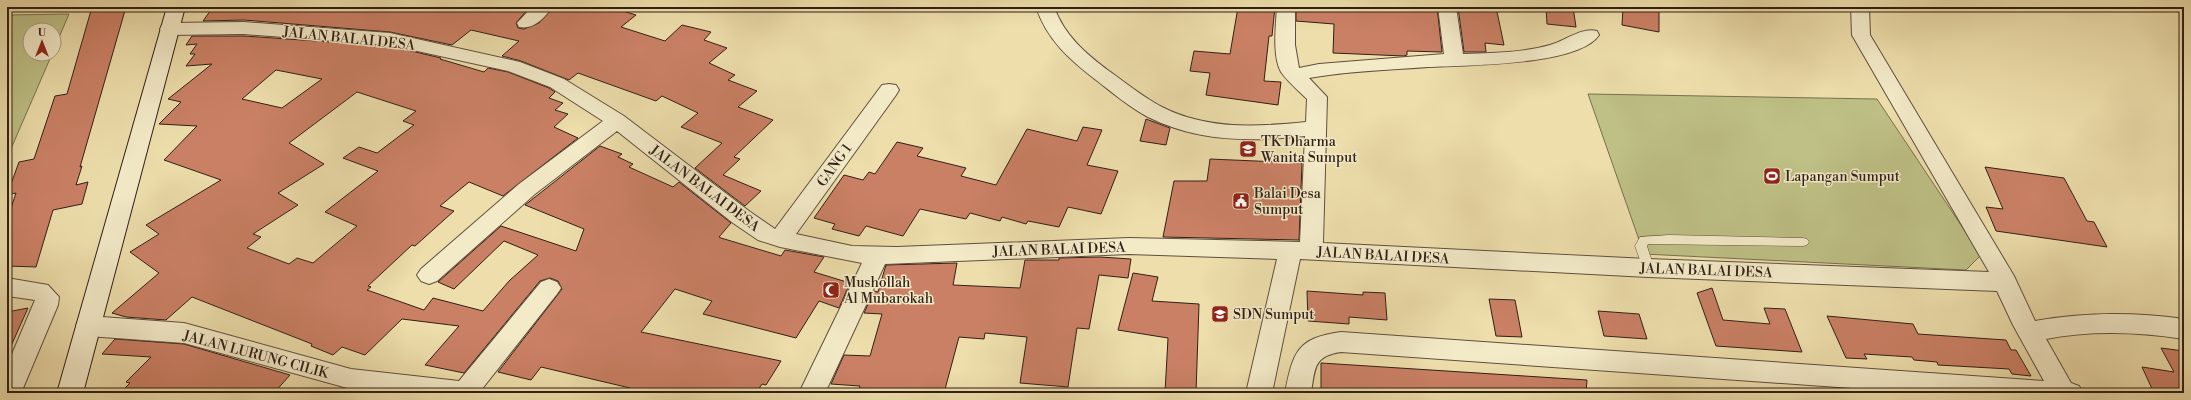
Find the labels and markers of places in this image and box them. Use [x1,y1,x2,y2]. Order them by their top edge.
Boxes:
place label: TK Dharma Wanita Sumput [1260,133,1357,167]
school or university icon: TK Dharma Wanita Sumput [1238,139,1258,159]
sports icon: Lapangan Sumput [1762,166,1782,186]
place label: Lapangan Sumput [1785,168,1900,186]
place label: Balai Desa Sumput [1253,185,1322,219]
public building icon: Balai Desa Sumput [1231,191,1251,211]
place label: Mushollah Al Mubarokah [843,274,934,308]
mosque icon: Mushollah Al Mubarokah [821,280,841,300]
school or university icon: SDN Sumput [1210,304,1230,324]
place label: SDN Sumput [1233,306,1314,324]

